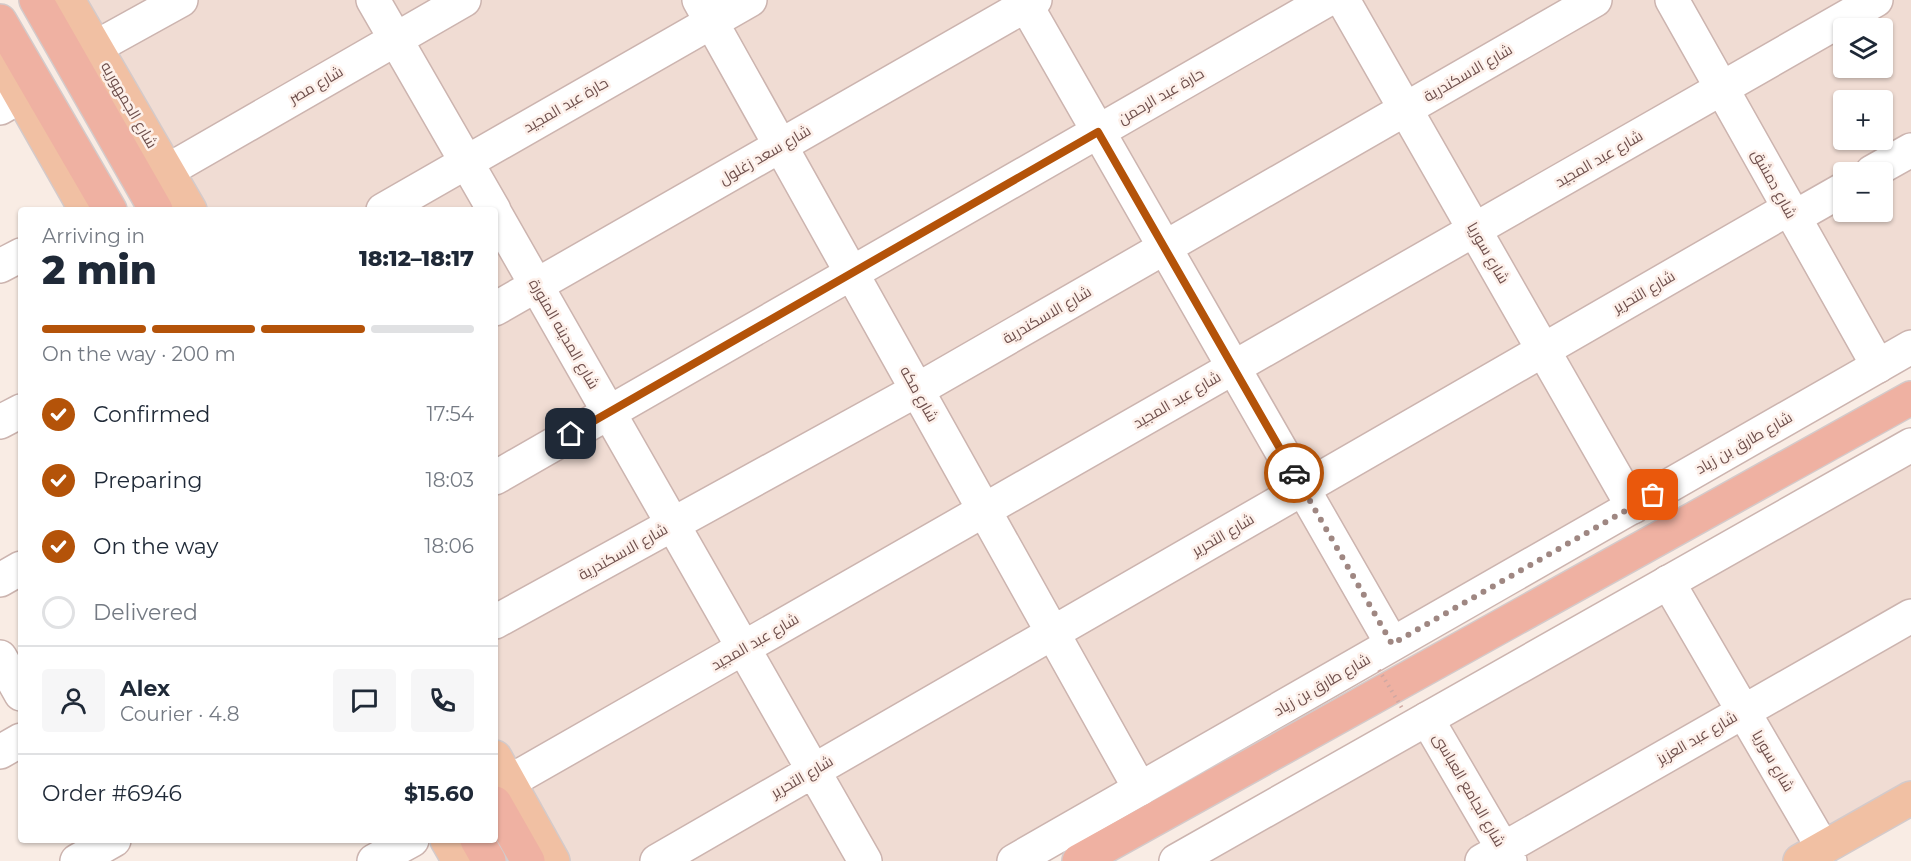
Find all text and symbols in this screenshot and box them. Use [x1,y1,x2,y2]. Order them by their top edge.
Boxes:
map controls [1833,18,1893,222]
button: layers [1833,18,1893,78]
street label: شارع الاسكندرية [1420,40,1516,107]
street label: شارع الجمهوريه [95,58,162,152]
street label: شارع مصر [284,61,347,110]
street label: حارة عبد الرحمن [1114,63,1208,129]
street label: حارة عبد المجيد [520,73,611,136]
button: + [1833,90,1893,150]
street label: شارع سعد زغلول [715,121,815,190]
street label: شارع عبد المجيد [1552,126,1647,193]
street label: شارع دمشق [1746,146,1801,223]
button: − [1833,162,1893,222]
street label: شارع سوريا [1462,219,1514,288]
text: Arriving in [42,224,145,248]
text: 18:12–18:17 [359,245,474,272]
text: 2 min [42,246,157,294]
street label: شارع التحرير [1608,266,1679,319]
street label: شارع المدينه المنورة [523,275,604,393]
street label: شارع الاسكندرية [999,282,1095,349]
text: On the way · 200 m [42,342,236,366]
street label: شارع مكه [895,362,943,426]
street label: شارع عبد المجيد [1130,367,1225,434]
icon: check [42,398,75,431]
text: Confirmed [93,401,210,428]
text: 17:54 [427,402,474,426]
street label: شارع طارق بن زياد [1692,407,1797,480]
pin [545,408,596,459]
icon: home [554,417,587,450]
courier [1264,443,1324,503]
icon: car [1278,457,1311,490]
icon: check [42,464,75,497]
text: Preparing [93,467,202,494]
text: 18:03 [425,468,474,492]
pin [1627,469,1678,520]
icon: bag [1636,478,1669,511]
street label: شارع التحرير [1187,509,1258,562]
street label: شارع الاسكندرية [575,519,672,586]
icon: check [42,530,75,563]
text: On the way [93,533,218,560]
text: 18:06 [424,534,474,558]
text: Delivered [93,599,198,626]
street label: شارع عبد المجيد [708,609,803,676]
street label: شارع طارق بن زياد [1270,649,1375,722]
button: person [42,669,105,732]
button: chat [333,669,396,732]
button: phone [411,669,474,732]
text: Alex [120,675,170,702]
text: Courier · 4.8 [120,702,239,726]
street label: شارع عبد العزيز [1652,707,1742,771]
street label: شارع سوريا [1747,727,1799,796]
street label: شارع الجامع العباسى [1427,729,1510,851]
street label: شارع التحرير [766,751,837,804]
text: Order #6946 [42,780,182,807]
text: $15.60 [404,780,474,807]

